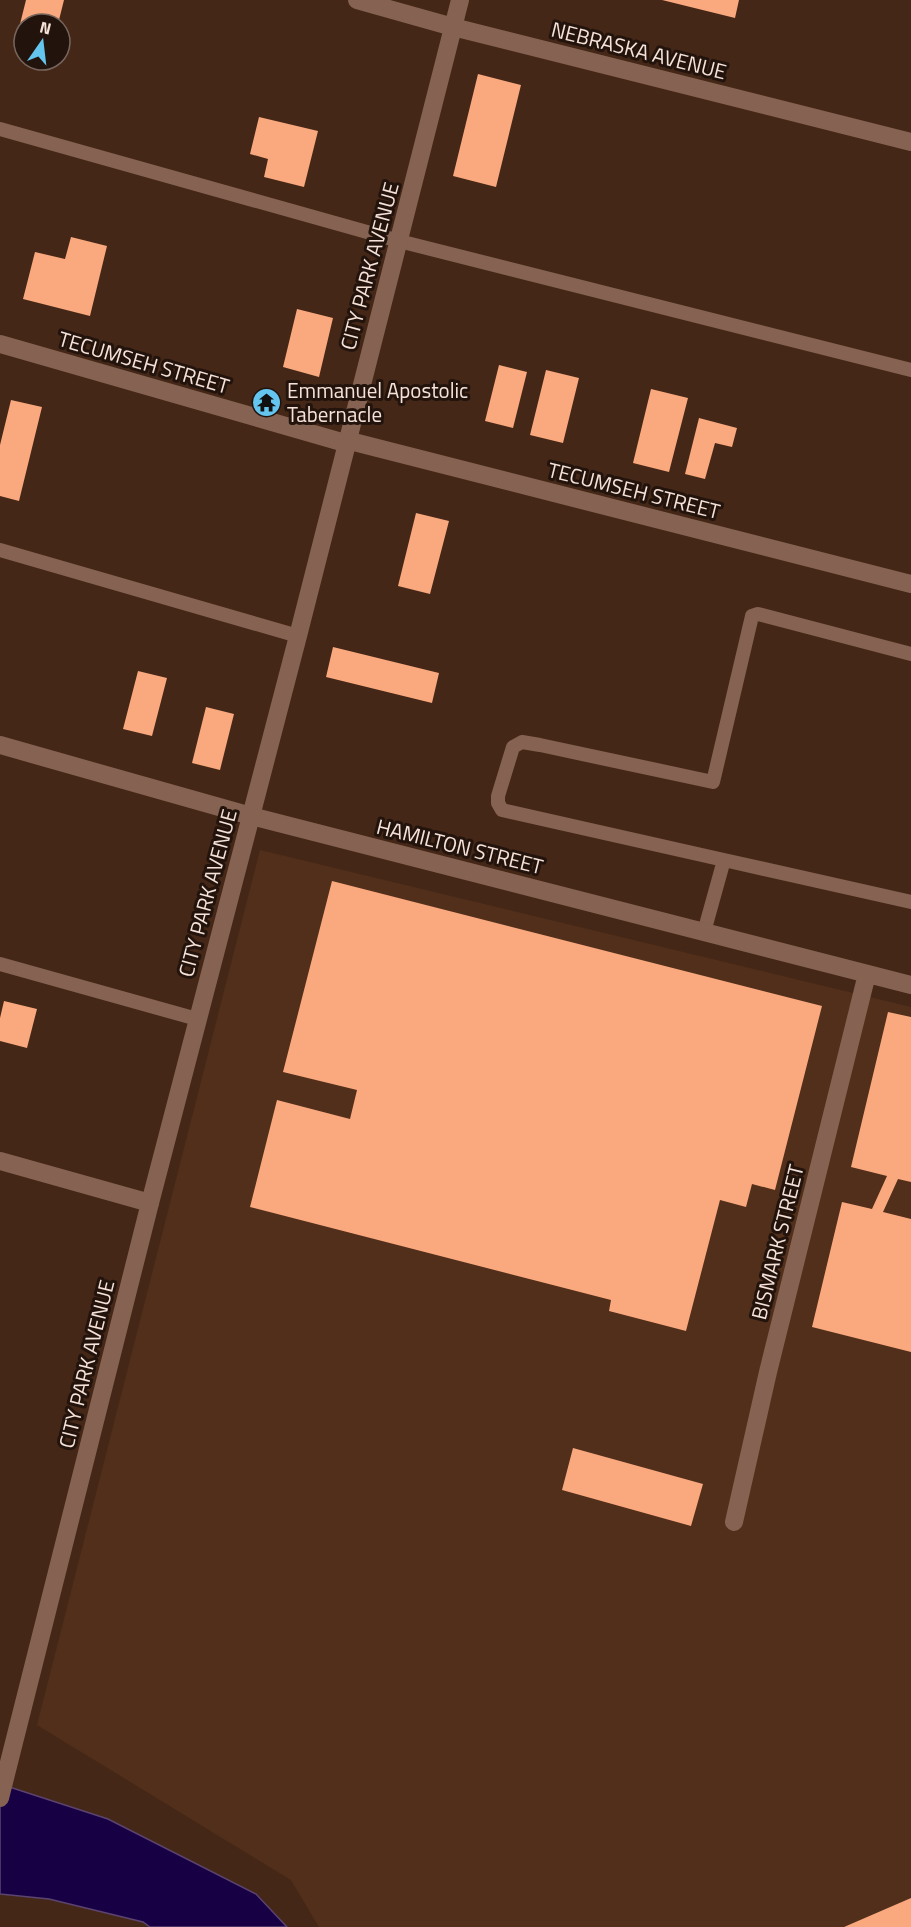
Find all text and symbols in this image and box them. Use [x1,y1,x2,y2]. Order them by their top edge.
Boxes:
north arrow [12,12,72,72]
street label: NEBRASKA AVENUE [548,13,730,87]
text: N [37,14,54,40]
street label: CITY PARK AVENUE [331,179,407,353]
street label: TECUMSEH STREET [55,322,233,402]
place label: Emmanuel Apostolic Tabernacle [287,374,468,430]
temple icon: Emmanuel Apostolic Tabernacle [250,386,282,418]
street label: TECUMSEH STREET [544,453,724,527]
street label: CITY PARK AVENUE [169,806,245,980]
street label: HAMILTON STREET [373,810,547,882]
street label: BISMARK STREET [742,1161,812,1323]
street label: CITY PARK AVENUE [50,1276,122,1452]

